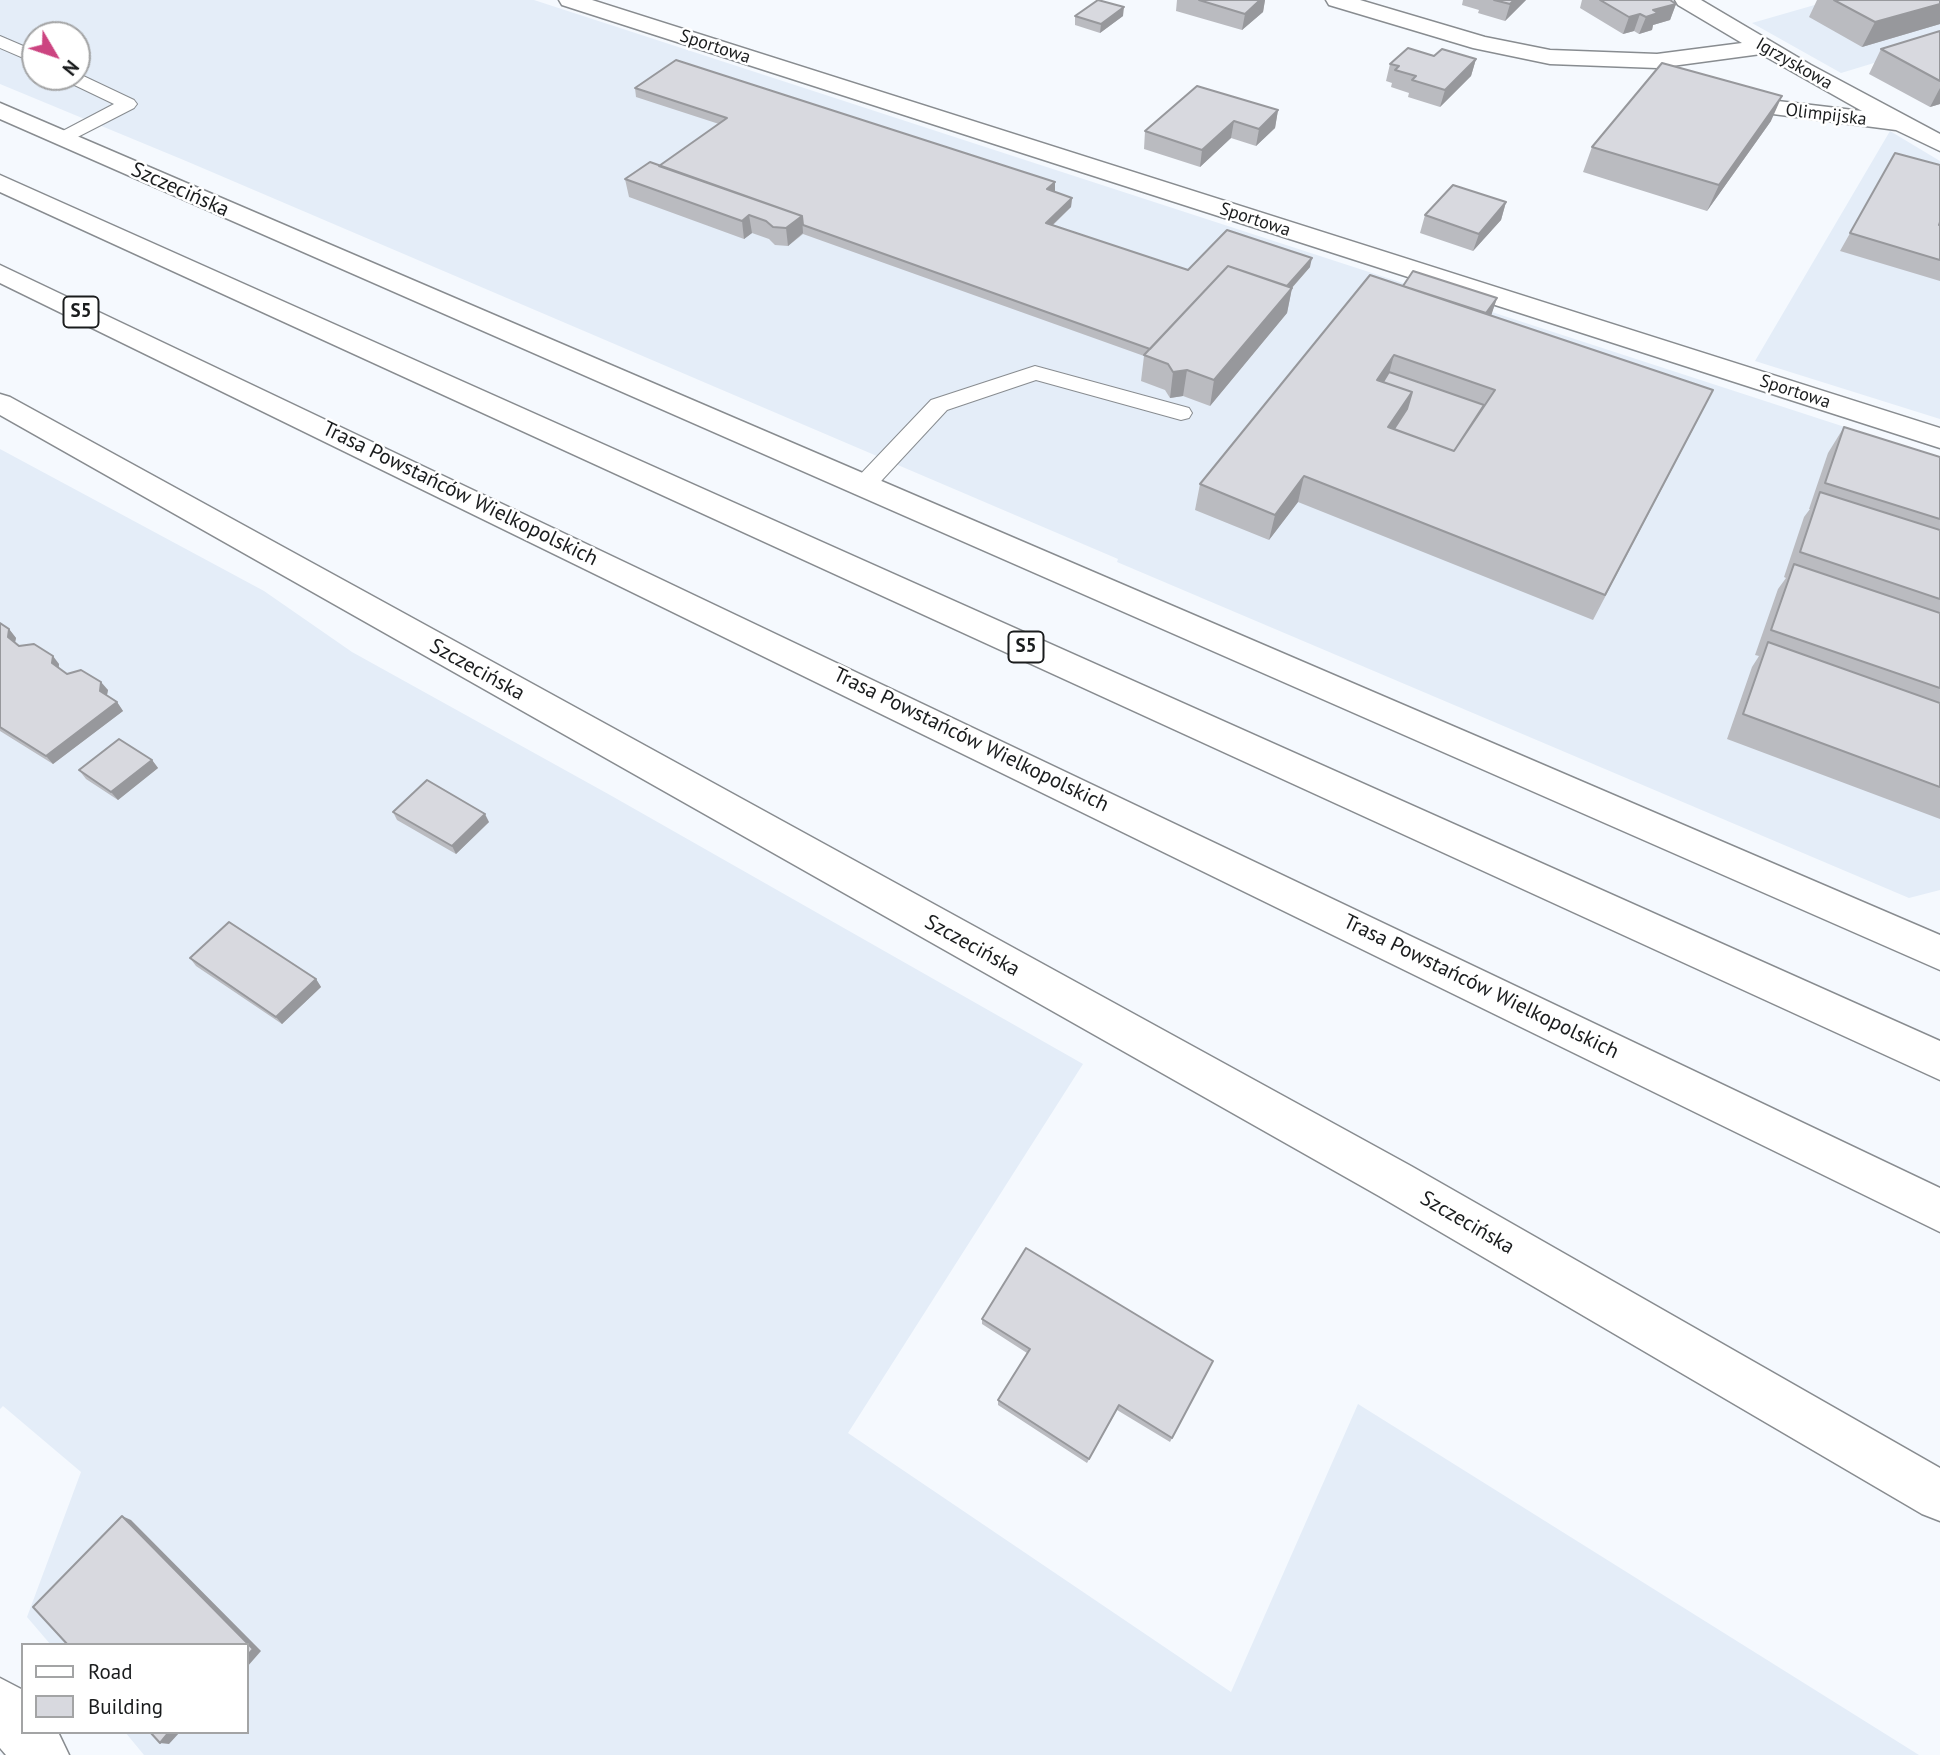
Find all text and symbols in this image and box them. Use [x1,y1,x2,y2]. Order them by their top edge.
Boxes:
north arrow [21,21,91,91]
street label: Sportowa [677,25,753,69]
street label: Igrzyskowa [1752,33,1836,95]
text: N [58,56,84,80]
street label: Olimpijska [1784,99,1868,131]
street label: Szczecińska [127,157,233,223]
street label: Sportowa [1217,198,1293,242]
road number: S5 [64,296,98,328]
street label: Sportowa [1757,370,1833,414]
street label: Trasa Powstańców Wielkopolskich [318,416,602,572]
road number: S5 [1009,632,1044,662]
street label: Szczecińska [425,634,529,706]
street label: Trasa Powstańców Wielkopolskich [829,662,1113,818]
street label: Trasa Powstańców Wielkopolskich [1339,909,1623,1065]
street label: Szczecińska [920,910,1024,982]
street label: Szczecińska [1415,1186,1519,1260]
legend [21,1643,248,1734]
text: Road [88,1658,132,1685]
text: Building [88,1693,163,1720]

